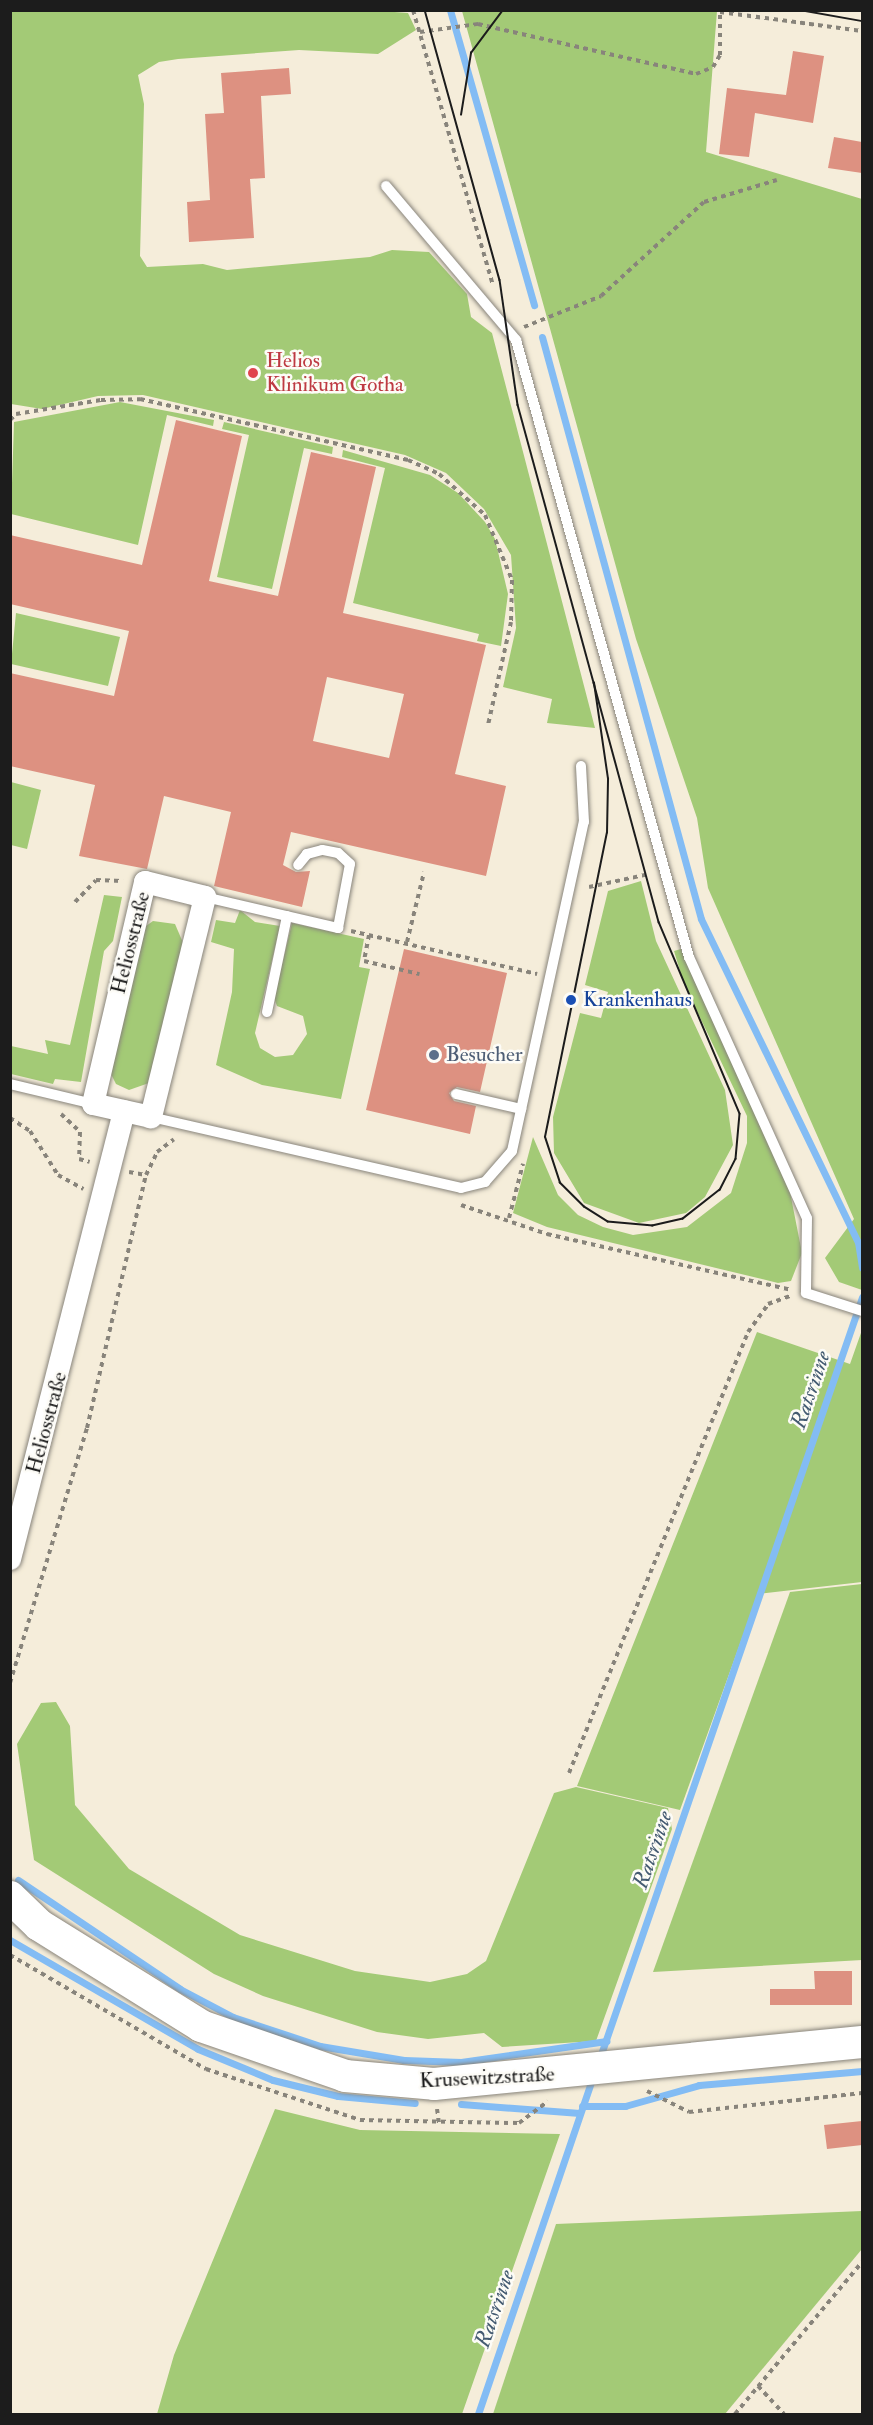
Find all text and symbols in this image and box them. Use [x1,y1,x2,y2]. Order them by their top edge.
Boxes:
place label: Helios Klinikum Gotha [266,348,404,398]
marker: Helios Klinikum Gotha [244,364,262,382]
street label: Heliosstraße [106,889,156,997]
place label: Krankenhaus [583,987,692,1013]
marker: Krankenhaus [564,993,578,1007]
place label: Besucher [446,1042,523,1068]
marker: Besucher [427,1048,441,1062]
water label: Ratsrinne [785,1348,837,1432]
street label: Heliosstraße [21,1369,73,1477]
water label: Ratsrinne [627,1808,679,1892]
street label: Krusewitzstraße [419,2062,555,2094]
water label: Ratsrinne [469,2267,521,2351]

